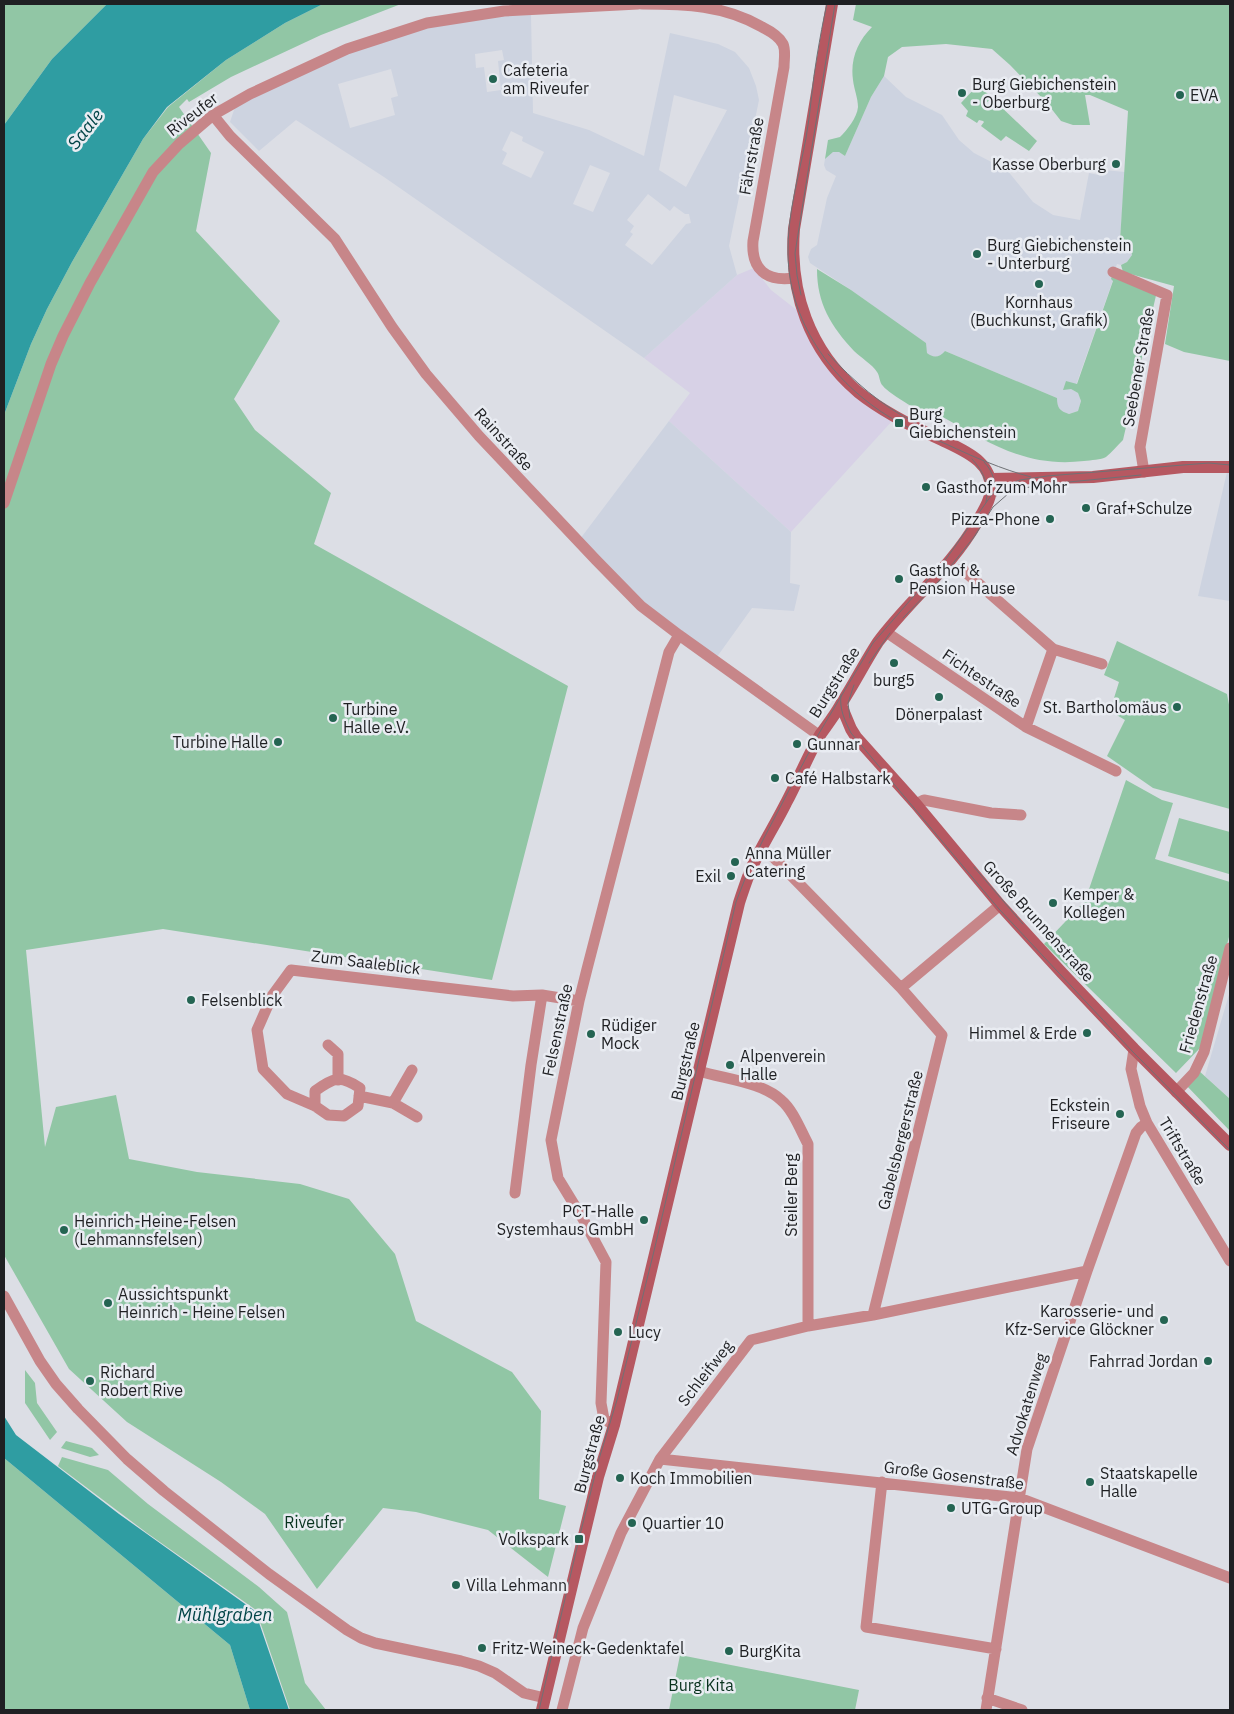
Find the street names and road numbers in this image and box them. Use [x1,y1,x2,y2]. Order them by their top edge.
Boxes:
street label: Riveufer [162,88,222,140]
street label: Fährstraße [734,115,768,196]
street label: Seebener Straße [1118,306,1158,428]
street label: Rainstraße [470,403,538,475]
street label: Burgstraße [804,643,864,721]
street label: Fichtestraße [939,644,1026,712]
street label: Große Brunnenstraße [979,856,1099,986]
street label: Zum Saaleblick [310,945,422,979]
street label: Friedenstraße [1174,952,1222,1055]
street label: Felsenstraße [537,982,577,1078]
street label: Burgstraße [666,1019,704,1102]
street label: Gabelsbergerstraße [873,1068,927,1212]
street label: Triftstraße [1155,1113,1211,1189]
street label: Steiler Berg [781,1153,801,1237]
street label: Schleifweg [673,1336,737,1410]
street label: Advokatenweg [1001,1350,1051,1458]
street label: Burgstraße [569,1412,609,1495]
street label: Große Gosenstraße [883,1456,1025,1494]

